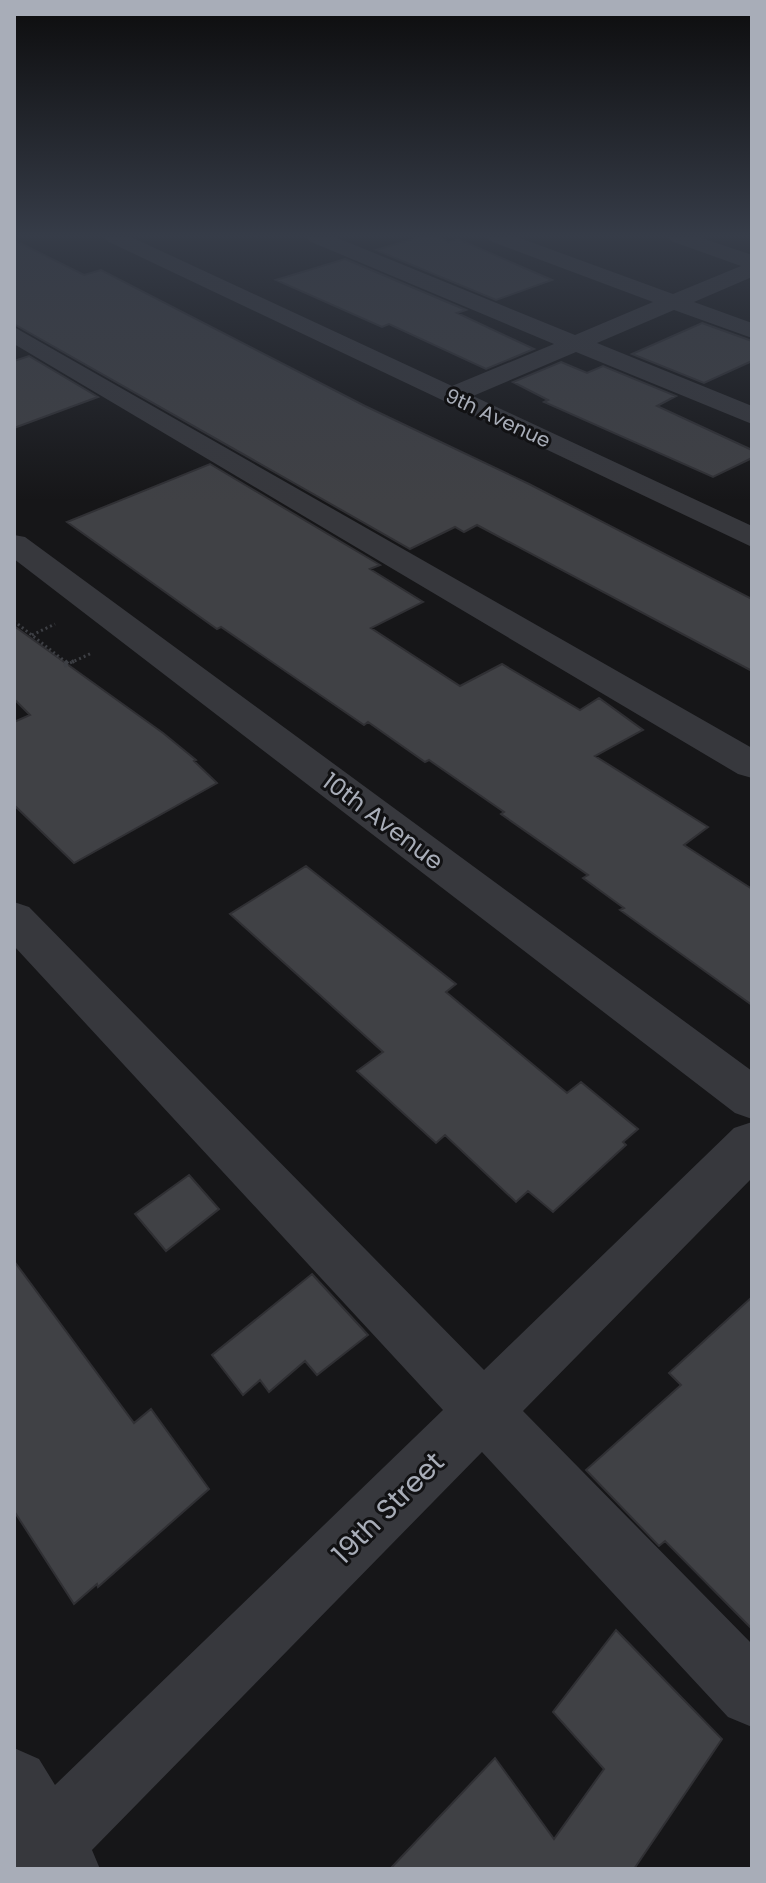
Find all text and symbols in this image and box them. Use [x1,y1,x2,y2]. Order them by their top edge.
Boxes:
street label: 9th Avenue [441,381,555,455]
street label: 10th Avenue [316,765,450,877]
street label: 19th Street [323,1443,453,1573]

